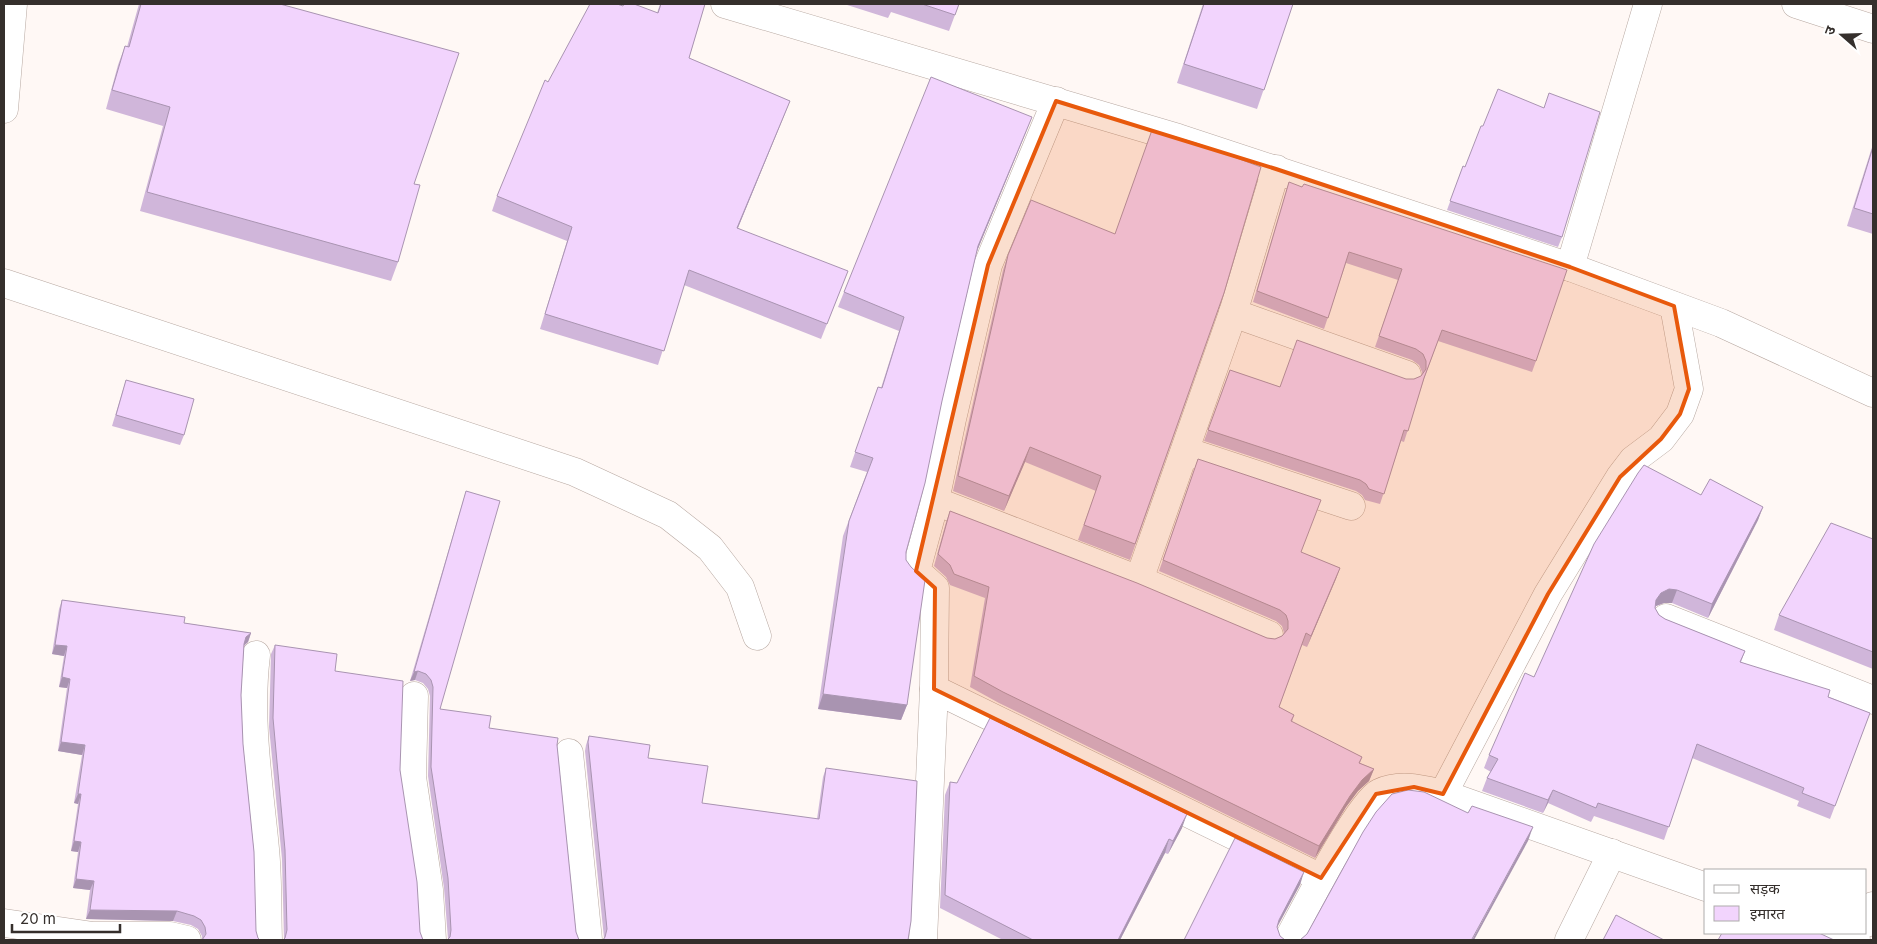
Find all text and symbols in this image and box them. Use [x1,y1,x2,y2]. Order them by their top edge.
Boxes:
north arrow [1817,10,1867,60]
text: उ [1820,23,1839,37]
legend [1704,869,1867,934]
text: सड़क [1750,879,1780,898]
scale bar [12,902,120,934]
text: इमारत [1750,904,1785,923]
text: 20 m [20,909,56,928]

